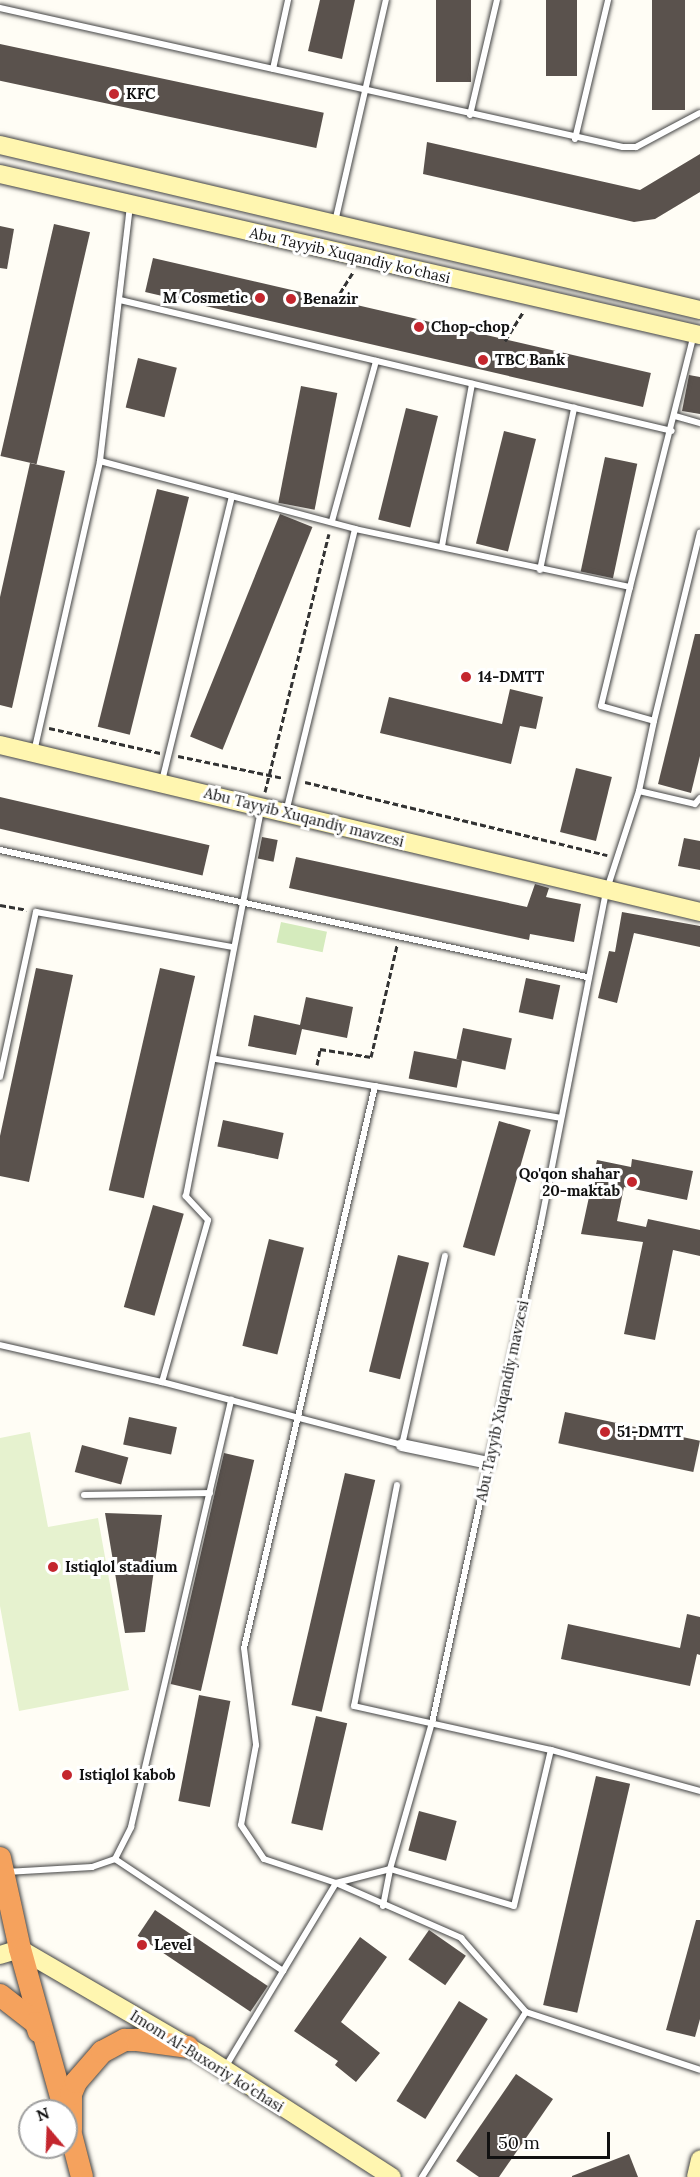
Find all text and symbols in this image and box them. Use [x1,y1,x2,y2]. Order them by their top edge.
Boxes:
place label: KFC [126,85,156,103]
marker: KFC [107,87,121,101]
street label: Abu Tayyib Xuqandiy ko'chasi [248,223,452,287]
place label: M Cosmetic [163,289,248,307]
place label: Benazir [303,290,358,308]
marker: M Cosmetic [253,291,267,305]
marker: Benazir [284,292,298,306]
place label: Chop-chop [431,318,510,336]
marker: Chop-chop [412,320,426,334]
place label: TBC Bank [495,351,565,369]
marker: TBC Bank [476,353,490,367]
place label: 14-DMTT [478,668,544,686]
marker: 14-DMTT [459,670,473,684]
street label: Abu Tayyib Xuqandiy mavzesi [202,783,406,851]
place label: Qo'qon shahar 20-maktab [519,1164,620,1199]
marker: Qo'qon shahar 20-maktab [625,1175,639,1189]
street label: Abu Tayyib Xuqandiy mavzesi [472,1299,532,1503]
place label: 51-DMTT [617,1423,683,1441]
marker: 51-DMTT [598,1425,612,1439]
place label: Istiqlol stadium [65,1558,178,1576]
marker: Istiqlol stadium [46,1560,60,1574]
place label: Istiqlol kabob [79,1766,176,1784]
marker: Istiqlol kabob [60,1768,74,1782]
place label: Level [154,1936,192,1954]
marker: Level [135,1938,149,1952]
street label: Imom Al-Buxoriy ko'chasi [127,2006,287,2116]
north arrow [18,2099,78,2159]
text: N [34,2102,52,2125]
scale bar [490,2120,613,2158]
text: 50 m [498,2131,540,2154]

